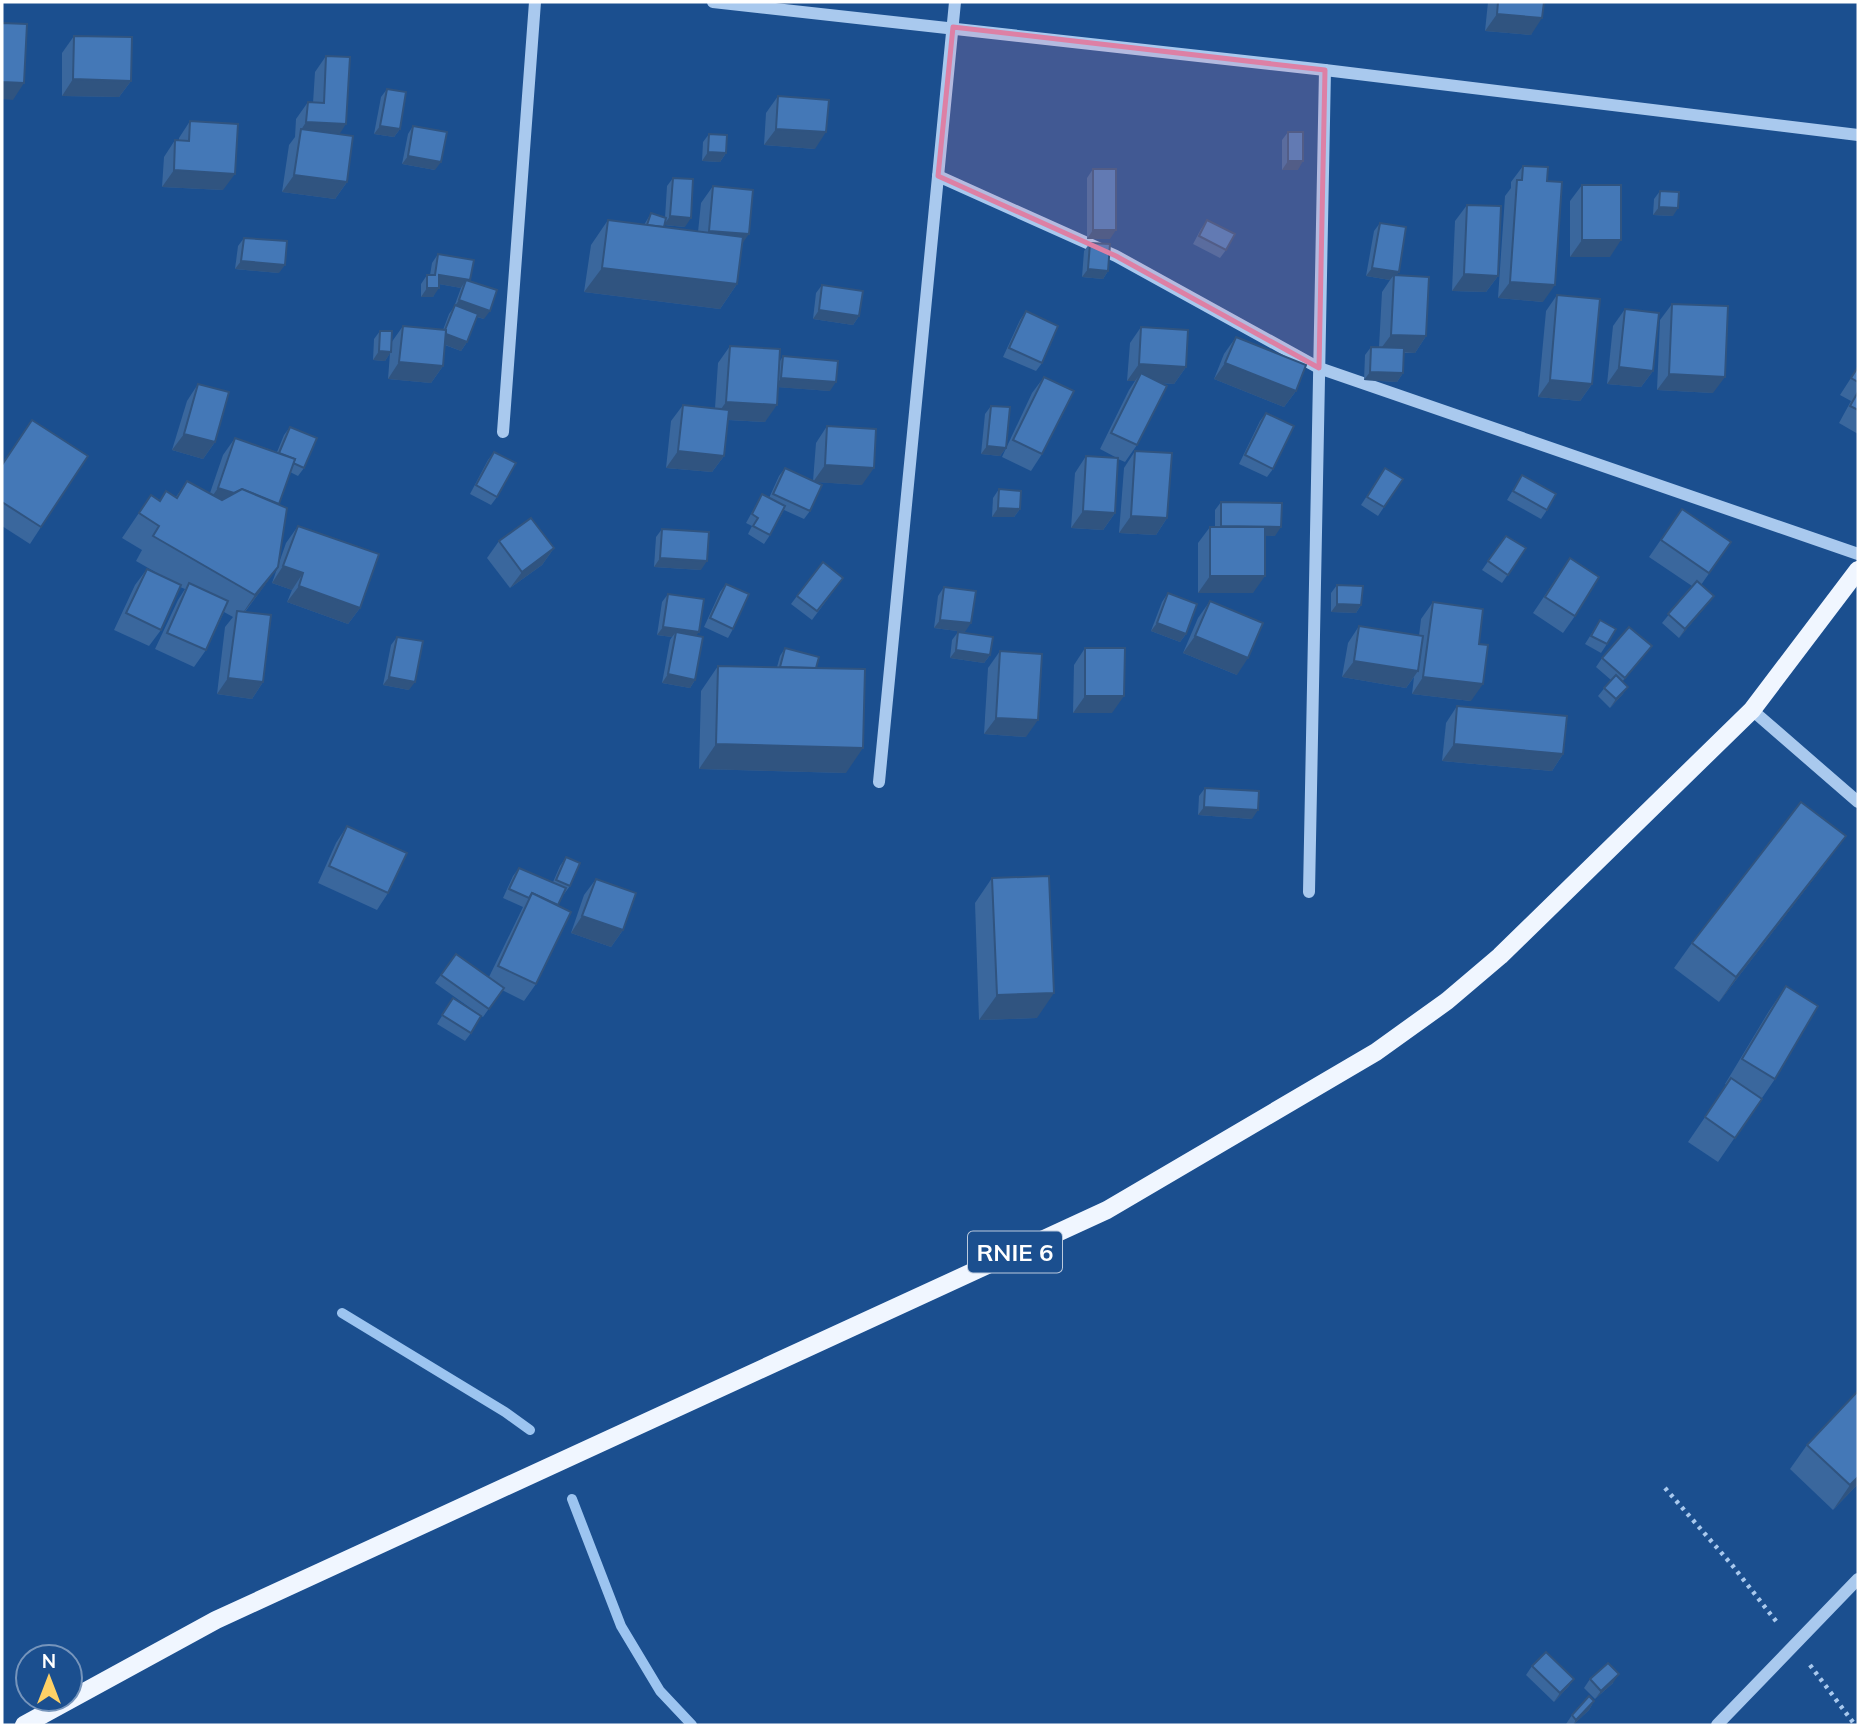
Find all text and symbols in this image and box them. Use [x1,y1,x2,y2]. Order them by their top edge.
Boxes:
road number: RNIE 6 [968,1232,1062,1272]
north arrow [14,1643,84,1713]
text: N [42,1649,56,1673]

